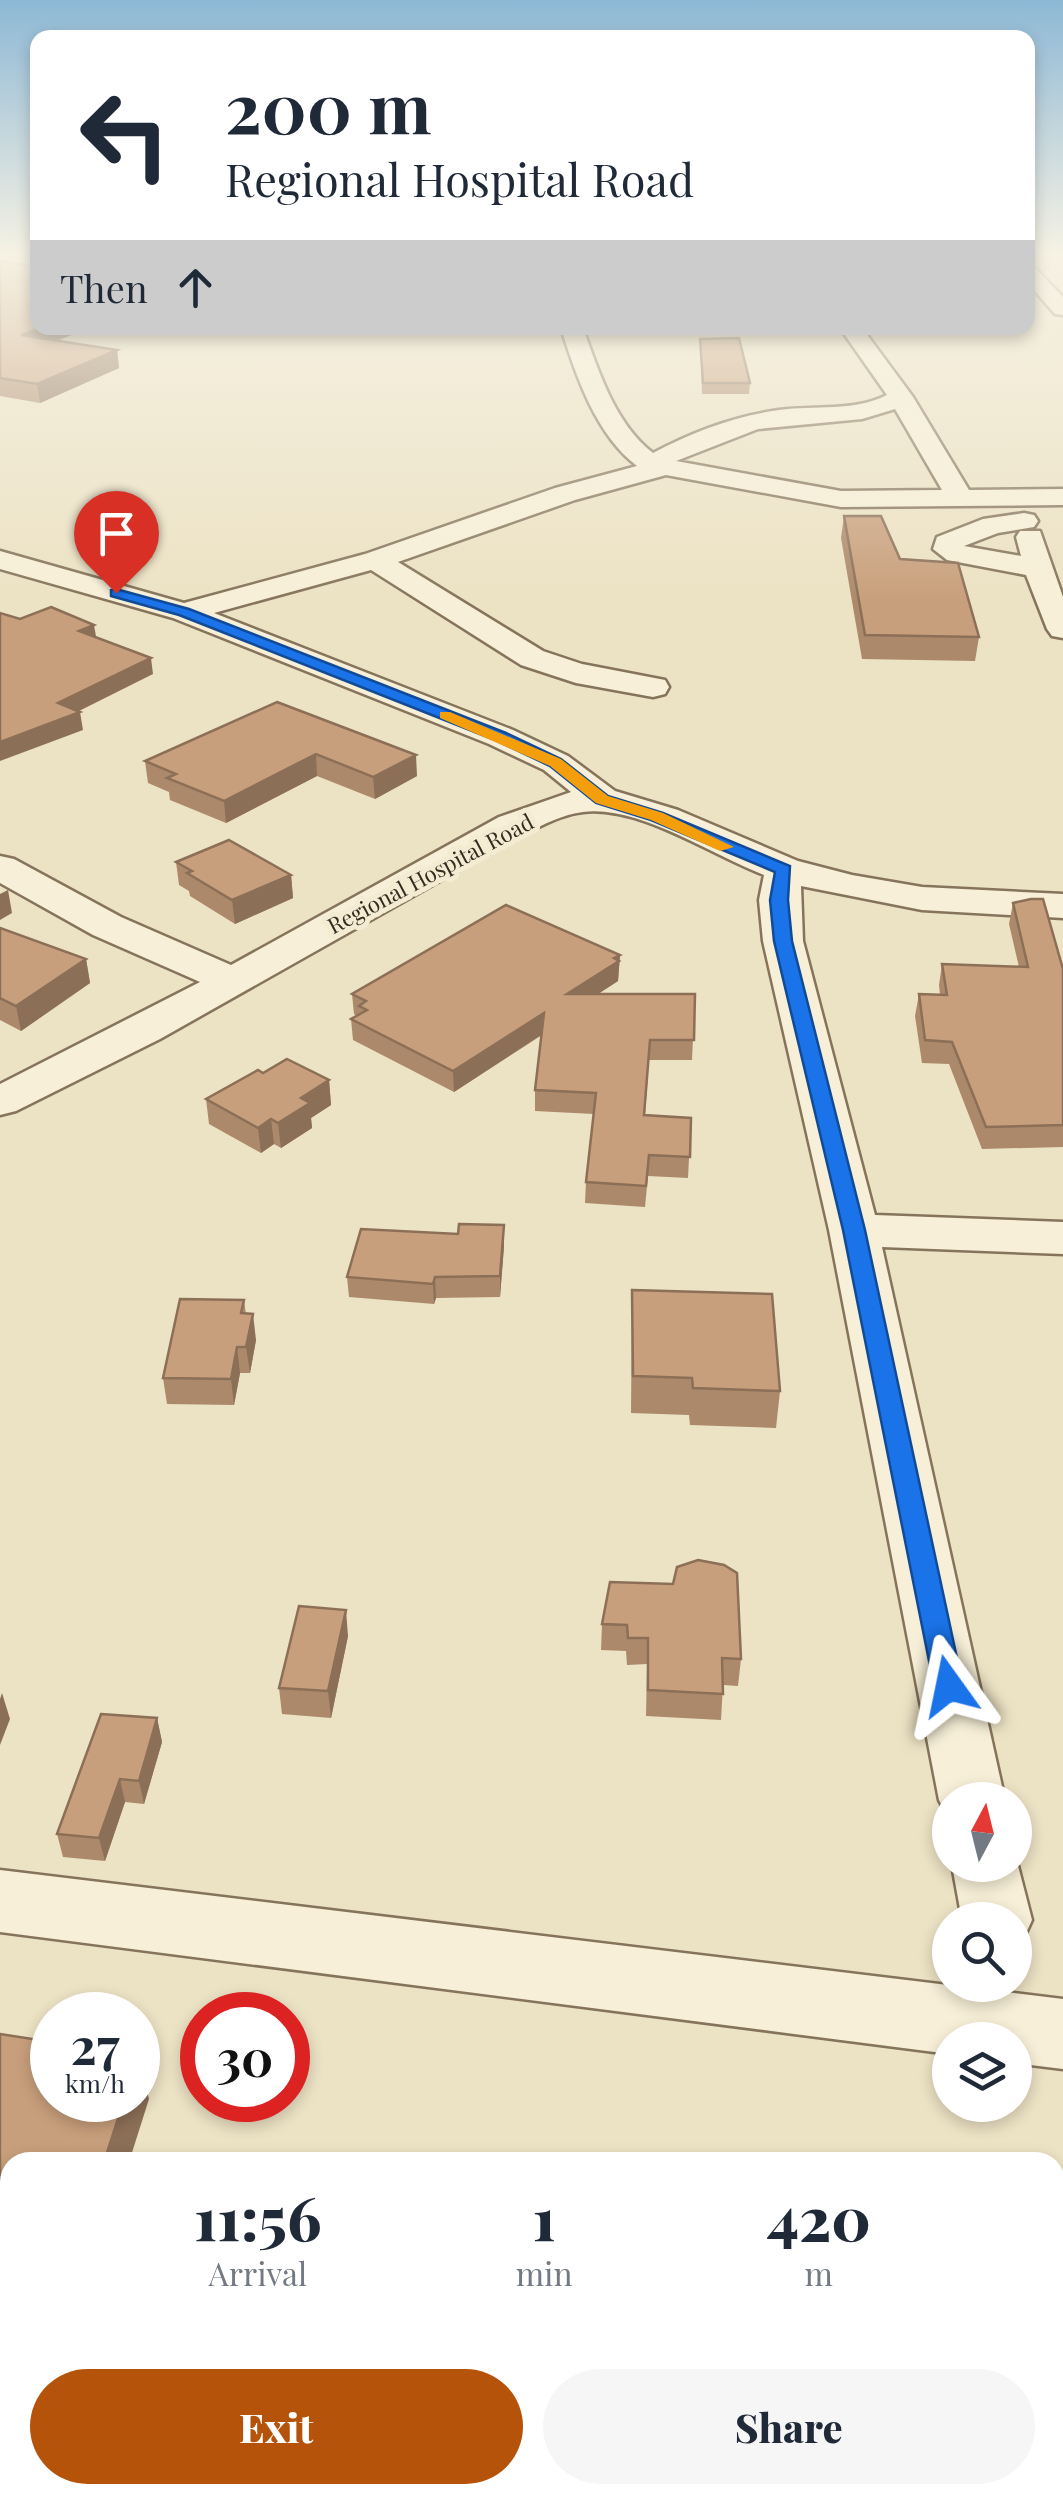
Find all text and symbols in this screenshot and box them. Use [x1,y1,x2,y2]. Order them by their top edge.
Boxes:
text: 200 m [225,58,432,152]
icon: left [60,70,190,200]
text: Regional Hospital Road [225,148,694,208]
icon: ahead [168,260,223,315]
text: Then [60,262,148,313]
pin [74,491,159,594]
icon: arrive [89,506,144,561]
street label: Regional Hospital Road [322,806,538,940]
position arrow [897,1634,1001,1738]
north arrow [932,1782,1032,1882]
map controls [932,1782,1032,2122]
button: search [932,1902,1032,2002]
speed limit sign: 30 [180,1992,310,2122]
text: 27 [71,2011,119,2078]
button: layers [932,2022,1032,2122]
text: km/h [65,2066,125,2099]
text: 11:56 [194,2176,322,2256]
text: 1 [532,2176,556,2256]
text: 420 [767,2176,871,2256]
text: Arrival [209,2251,307,2294]
text: min [516,2251,573,2294]
text: m [805,2251,833,2294]
button: Exit [30,2369,523,2484]
button: Share [543,2369,1035,2484]

